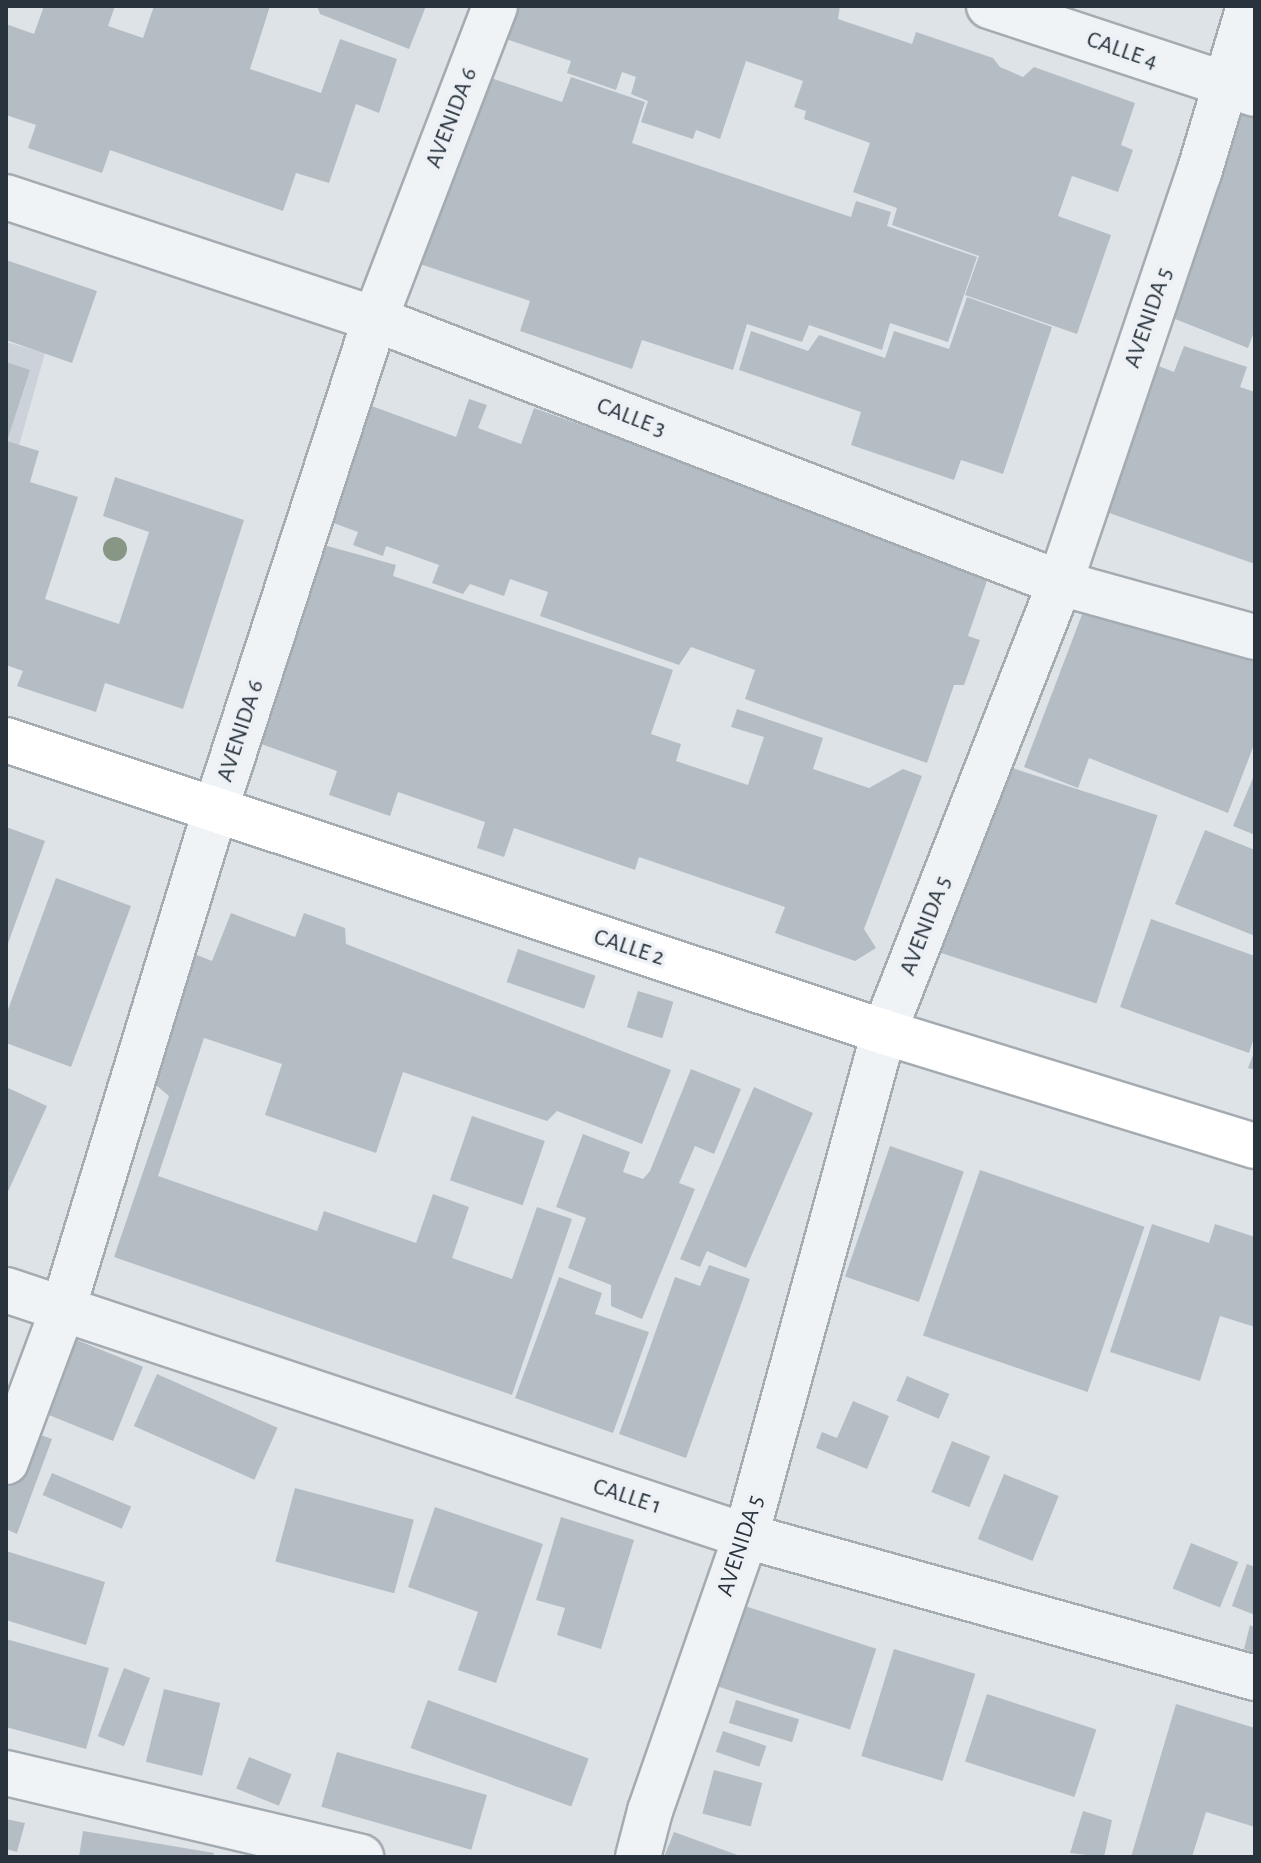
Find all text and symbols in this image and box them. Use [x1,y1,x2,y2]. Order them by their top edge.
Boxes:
street label: CALLE 4 [1083,25,1161,77]
street label: AVENIDA 6 [420,64,484,172]
street label: AVENIDA 5 [1118,264,1180,372]
street label: CALLE 3 [592,392,670,444]
street label: AVENIDA 6 [211,676,271,786]
street label: AVENIDA 5 [894,872,958,980]
street label: CALLE 2 [590,923,668,973]
street label: CALLE 1 [589,1472,665,1522]
street label: AVENIDA 5 [711,1492,771,1600]

